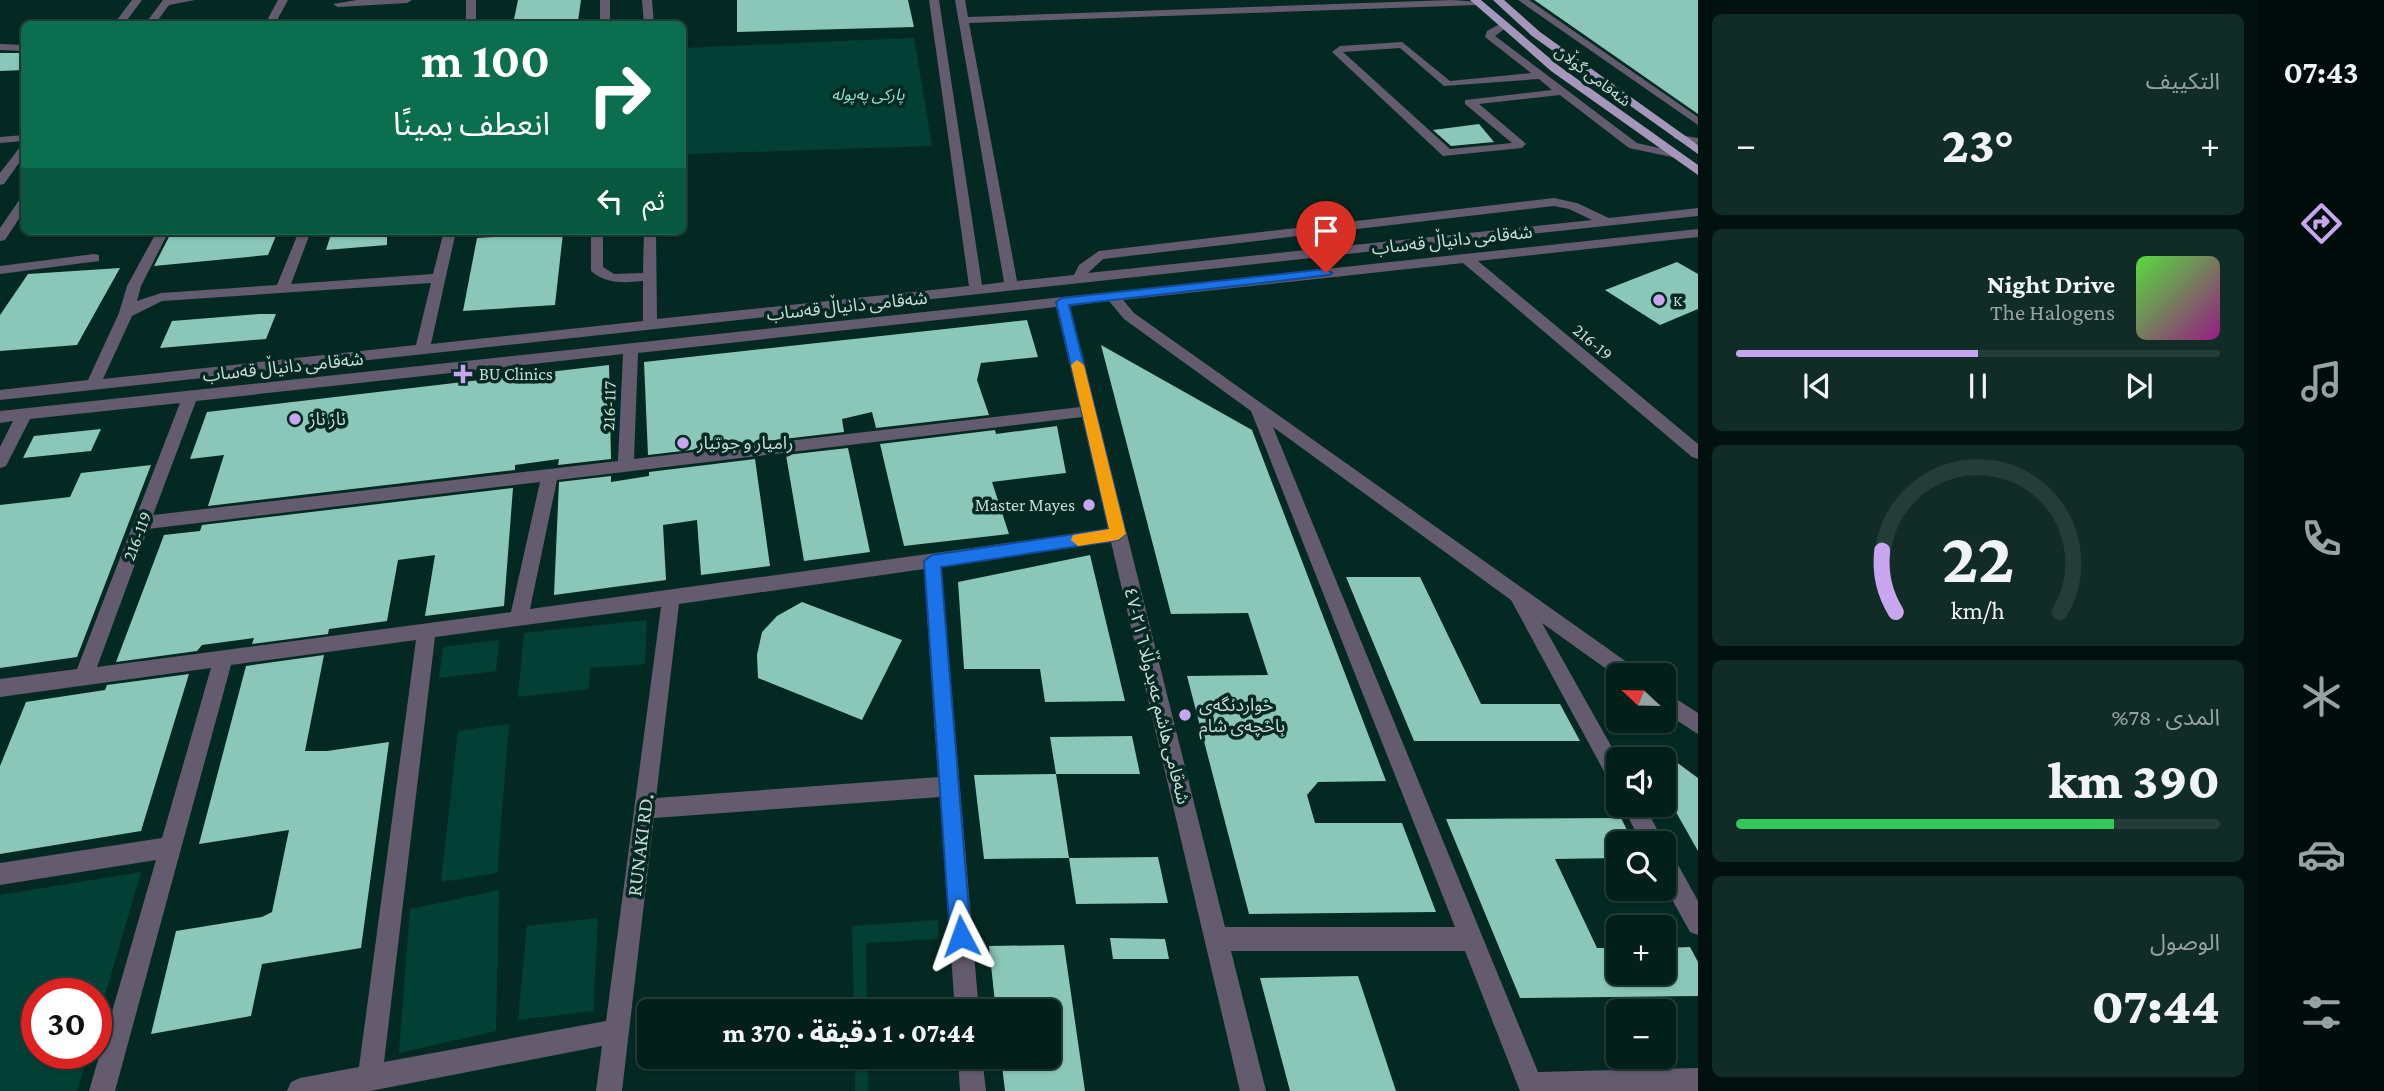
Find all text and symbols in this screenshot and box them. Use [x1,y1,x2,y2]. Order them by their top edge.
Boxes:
text: 100 m [421,33,550,88]
street label: شەقامی گوڵان [1551,39,1636,111]
icon: right [574,49,665,140]
text: 07:43 [2284,54,2359,90]
text: التكييف [2146,68,2220,94]
park label: پارکی پەپولە [832,86,905,105]
text: انعطف يمينًا [393,106,550,142]
text: 23° [1942,115,2014,173]
text: − [1736,123,1756,165]
text: + [2200,123,2220,165]
icon: left [591,182,629,220]
text: ثم [643,187,665,216]
icon: directions [2297,199,2346,248]
pin [1296,201,1356,273]
icon: arrive [1307,212,1345,250]
street label: شەقامی دانیاڵ قەساب [1370,219,1534,259]
text: Night Drive [1987,270,2115,299]
street label: شەقامی دانیاڵ قەساب [765,285,929,325]
marker: K [1651,292,1667,308]
place label: K [1673,292,1683,309]
text: The Halogens [1990,299,2115,325]
street label: 216-19 [1569,320,1617,364]
street label: شەقامی دانیاڵ قەساب [201,346,365,386]
icon: music [2297,357,2346,406]
marker: BU Clinics [453,364,473,384]
place label: BU Clinics [479,364,553,384]
icon: previous [1798,367,1836,405]
icon: pause [1959,367,1997,405]
icon: next [2120,367,2158,405]
street label: 216-117 [598,381,620,431]
place label: ناز ناز [308,409,346,430]
marker: ناز ناز [287,411,303,427]
place label: رامیار و جوتیار [696,433,793,454]
marker: رامیار و جوتیار [675,435,691,451]
place label: Master Mayes [975,495,1075,515]
marker: Master Mayes [1081,497,1097,513]
street label: 216-119 [119,509,155,563]
icon: phone [2297,514,2346,563]
text: 22 [1941,517,2015,598]
street label: شەقامی هاشم عەبدوڵڵا ٢١٦-٤٧ [1117,585,1197,807]
text: km/h [1951,596,2005,623]
north arrow [1606,663,1676,733]
map controls [1606,663,1676,1069]
icon: climate [2297,672,2346,721]
place label: خواردنگەی باخچەی شام [1199,695,1285,740]
text: المدى · 78% [2112,704,2220,730]
marker: خواردنگەی باخچەی شام [1177,707,1193,723]
button: sound [1606,747,1676,817]
text: 390 km [2048,751,2220,809]
street label: RUNAKI RD. [622,792,658,898]
icon: car [2297,830,2346,879]
button: search [1606,831,1676,901]
position arrow [924,899,998,973]
button: + [1606,915,1676,985]
text: الوصول [2150,929,2220,955]
text: 07:44 [2091,976,2220,1034]
speed limit sign: 30 [21,978,112,1069]
icon: filters [2297,988,2346,1037]
button: − [1606,999,1676,1069]
text: 07:44 · 1 دقيقة · 370 m [723,1019,975,1048]

